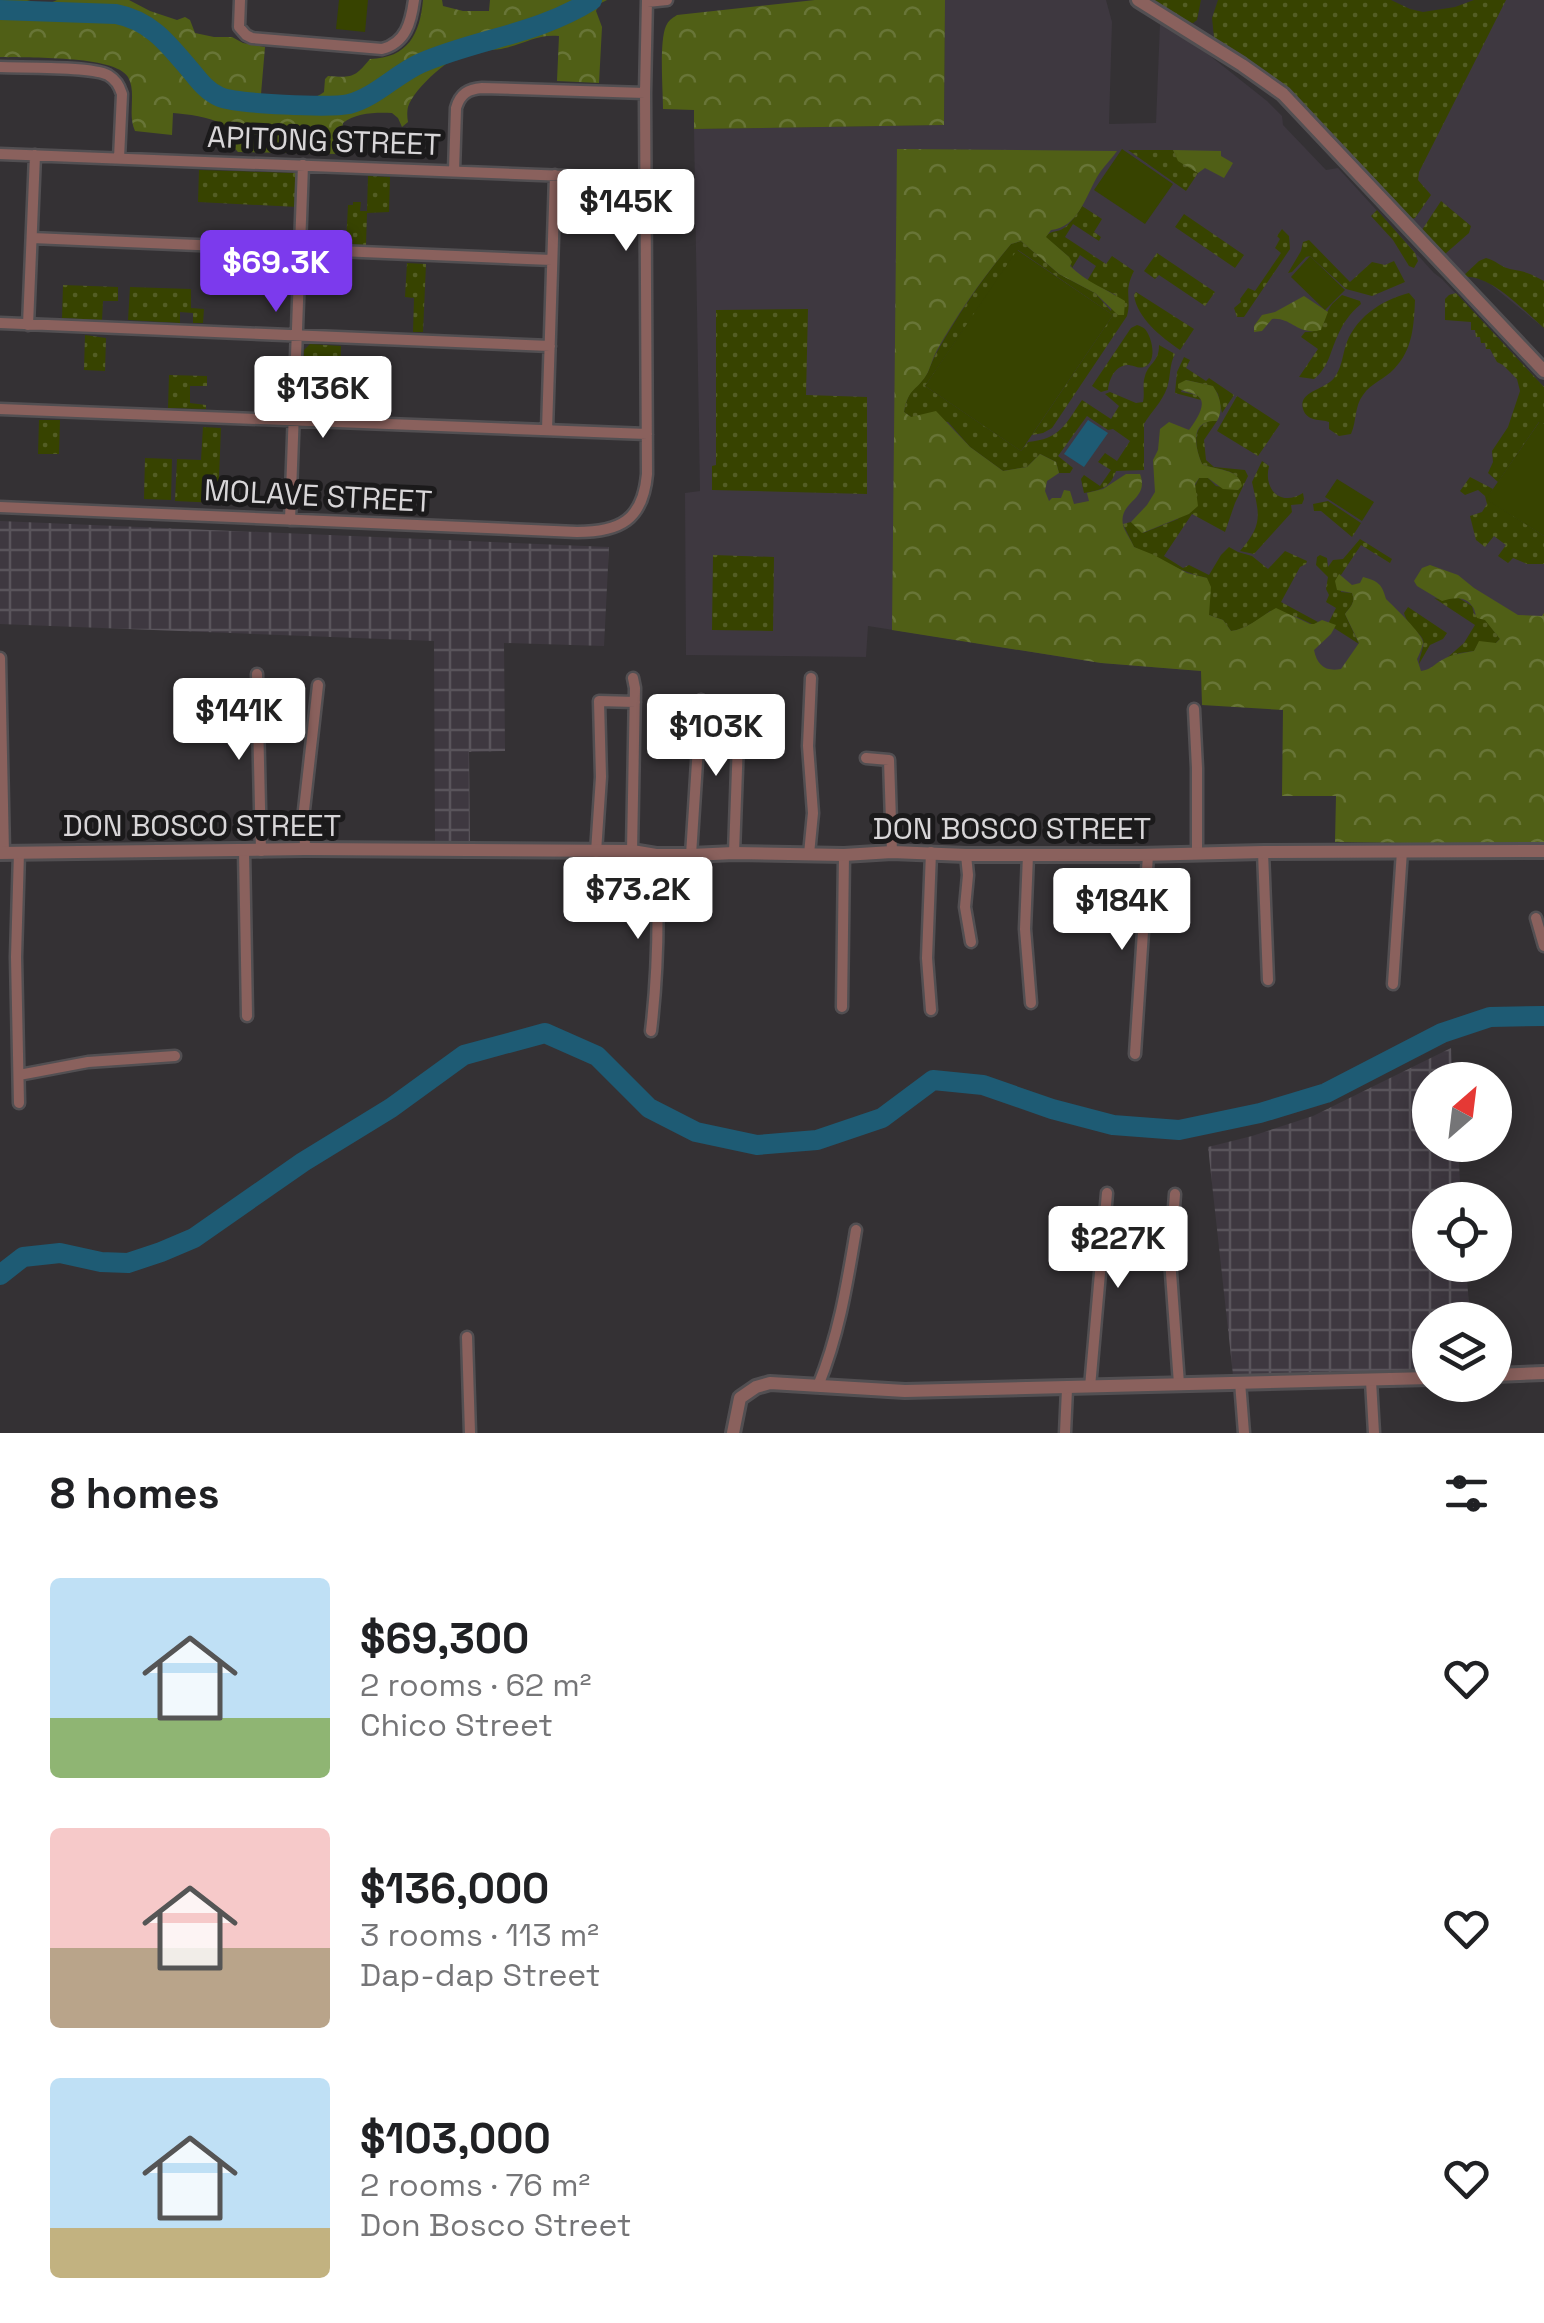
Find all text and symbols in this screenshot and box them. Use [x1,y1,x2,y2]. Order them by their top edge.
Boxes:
street label: APITONG STREET [206,117,442,164]
pin: $145K [556,169,696,254]
text: $145K [579,181,673,221]
pin: $69.3K [195,230,357,315]
text: $69.3K [222,242,330,282]
pin: $136K [253,356,393,441]
text: $136K [276,368,370,408]
street label: MOLAVE STREET [203,470,433,521]
pin: $141K [169,678,309,763]
text: $141K [195,690,283,730]
pin: $103K [646,694,786,779]
text: $103K [669,706,763,746]
street label: DON BOSCO STREET [63,806,341,845]
street label: DON BOSCO STREET [873,809,1151,848]
pin: $73.2K [557,857,719,942]
pin: $184K [1052,868,1192,953]
text: $73.2K [585,869,691,909]
text: $184K [1075,880,1169,920]
north arrow [1412,1062,1512,1162]
map controls [1412,1062,1512,1402]
button: locate [1412,1182,1512,1282]
pin: $227K [1048,1206,1188,1291]
text: $227K [1071,1218,1165,1258]
button: layers [1412,1302,1512,1402]
icon: filters [1439,1466,1494,1521]
text: 8 homes [50,1467,220,1520]
text: $69,300 [360,1612,529,1665]
icon: home [130,1618,250,1738]
icon: heart [1439,1651,1494,1706]
text: 2 rooms · 62 m² [360,1665,592,1705]
text: Chico Street [360,1705,553,1745]
text: $136,000 [360,1862,549,1915]
icon: home [130,1868,250,1988]
icon: heart [1439,1901,1494,1956]
text: 3 rooms · 113 m² [360,1915,599,1955]
text: Dap-dap Street [360,1955,600,1995]
text: $103,000 [360,2112,551,2165]
icon: home [130,2118,250,2238]
icon: heart [1439,2151,1494,2206]
text: 2 rooms · 76 m² [360,2165,590,2205]
text: Don Bosco Street [360,2205,632,2245]

